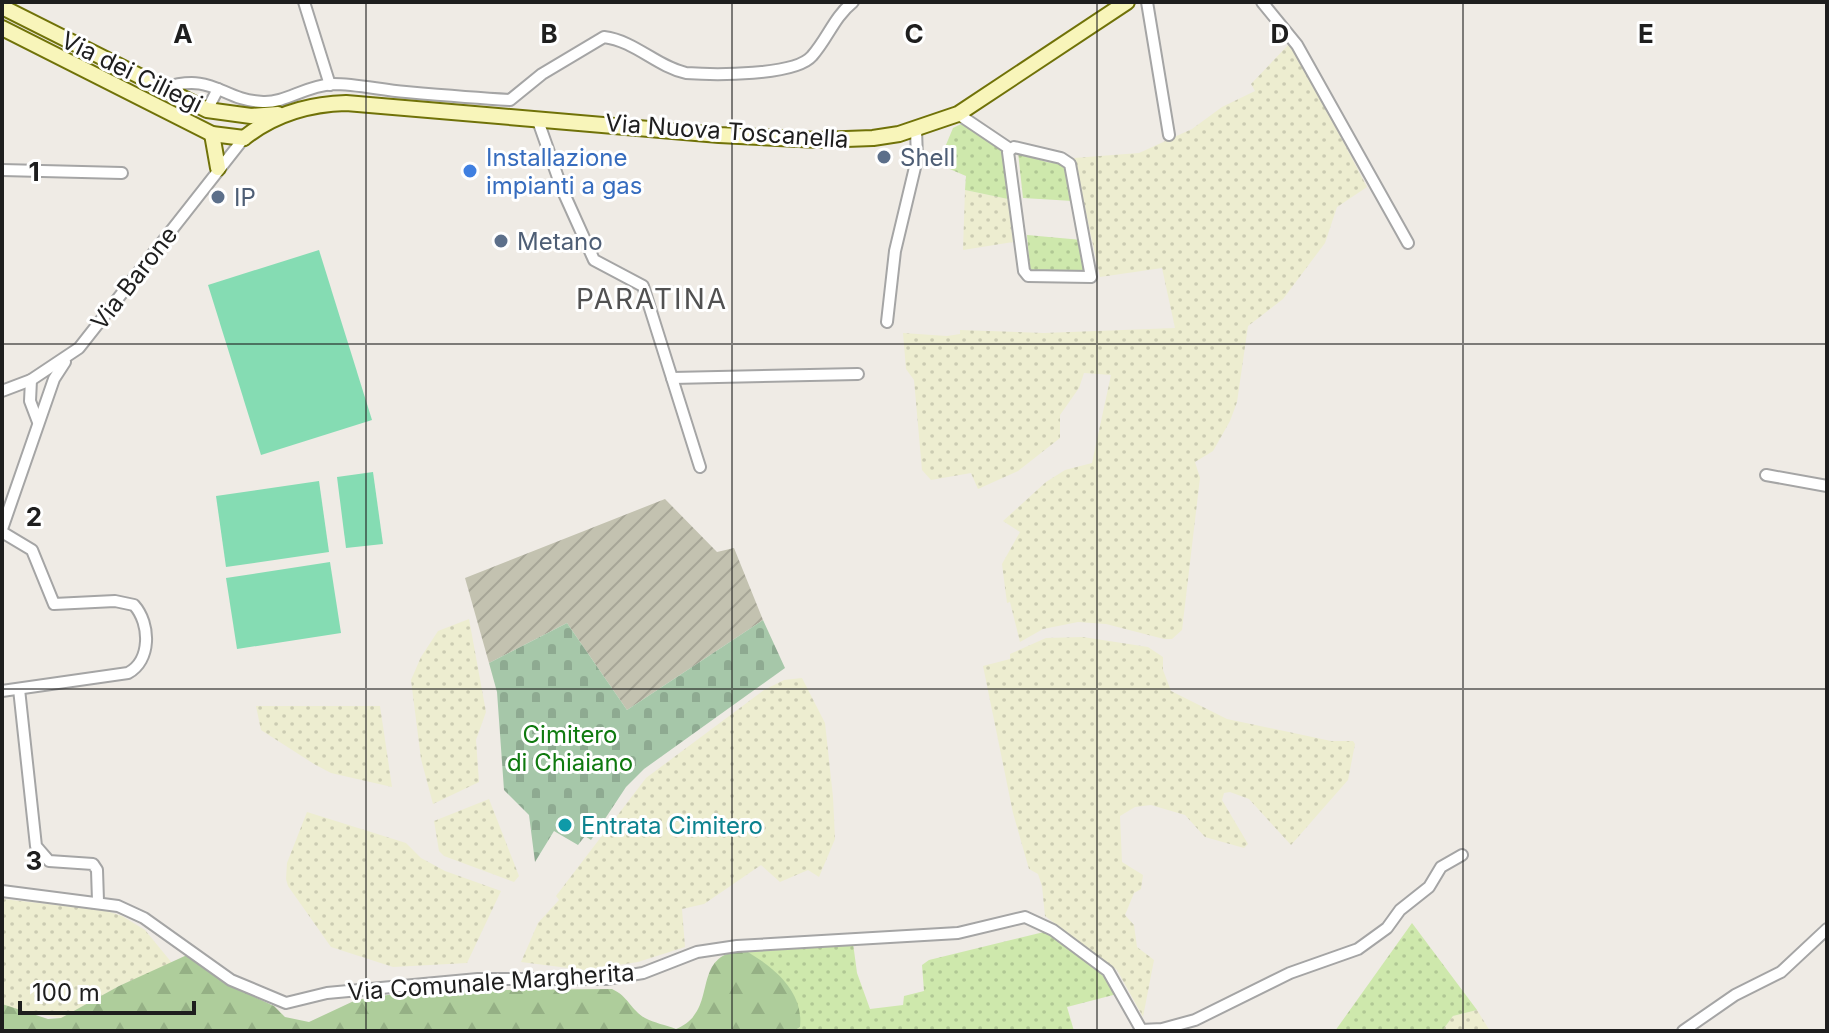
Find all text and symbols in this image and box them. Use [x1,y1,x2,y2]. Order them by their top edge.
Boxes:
text: A [173,18,193,49]
text: B [540,18,558,49]
text: C [904,18,924,49]
text: D [1271,18,1289,49]
text: E [1638,18,1654,49]
street label: Via dei Ciliegi [57,25,207,119]
street label: Via Nuova Toscanella [604,108,850,154]
place label: Installazione impianti a gas [486,143,643,200]
place label: Shell [900,143,955,172]
marker: Shell [875,148,893,166]
text: 1 [28,156,40,187]
marker: Installazione impianti a gas [461,162,479,180]
place label: IP [234,183,256,212]
marker: IP [209,188,227,206]
street label: Via Barone [85,221,183,335]
place label: Metano [517,227,603,256]
marker: Metano [492,232,510,250]
district label: PARATINA [576,282,728,316]
text: 2 [26,501,42,532]
park label: Cimitero di Chiaiano [507,720,633,777]
place label: Entrata Cimitero [581,811,763,840]
marker: Entrata Cimitero [556,816,574,834]
text: 3 [26,845,42,876]
street label: Via Comunale Margherita [347,958,635,1006]
scale bar [20,965,194,1015]
text: 100 m [32,978,100,1007]

